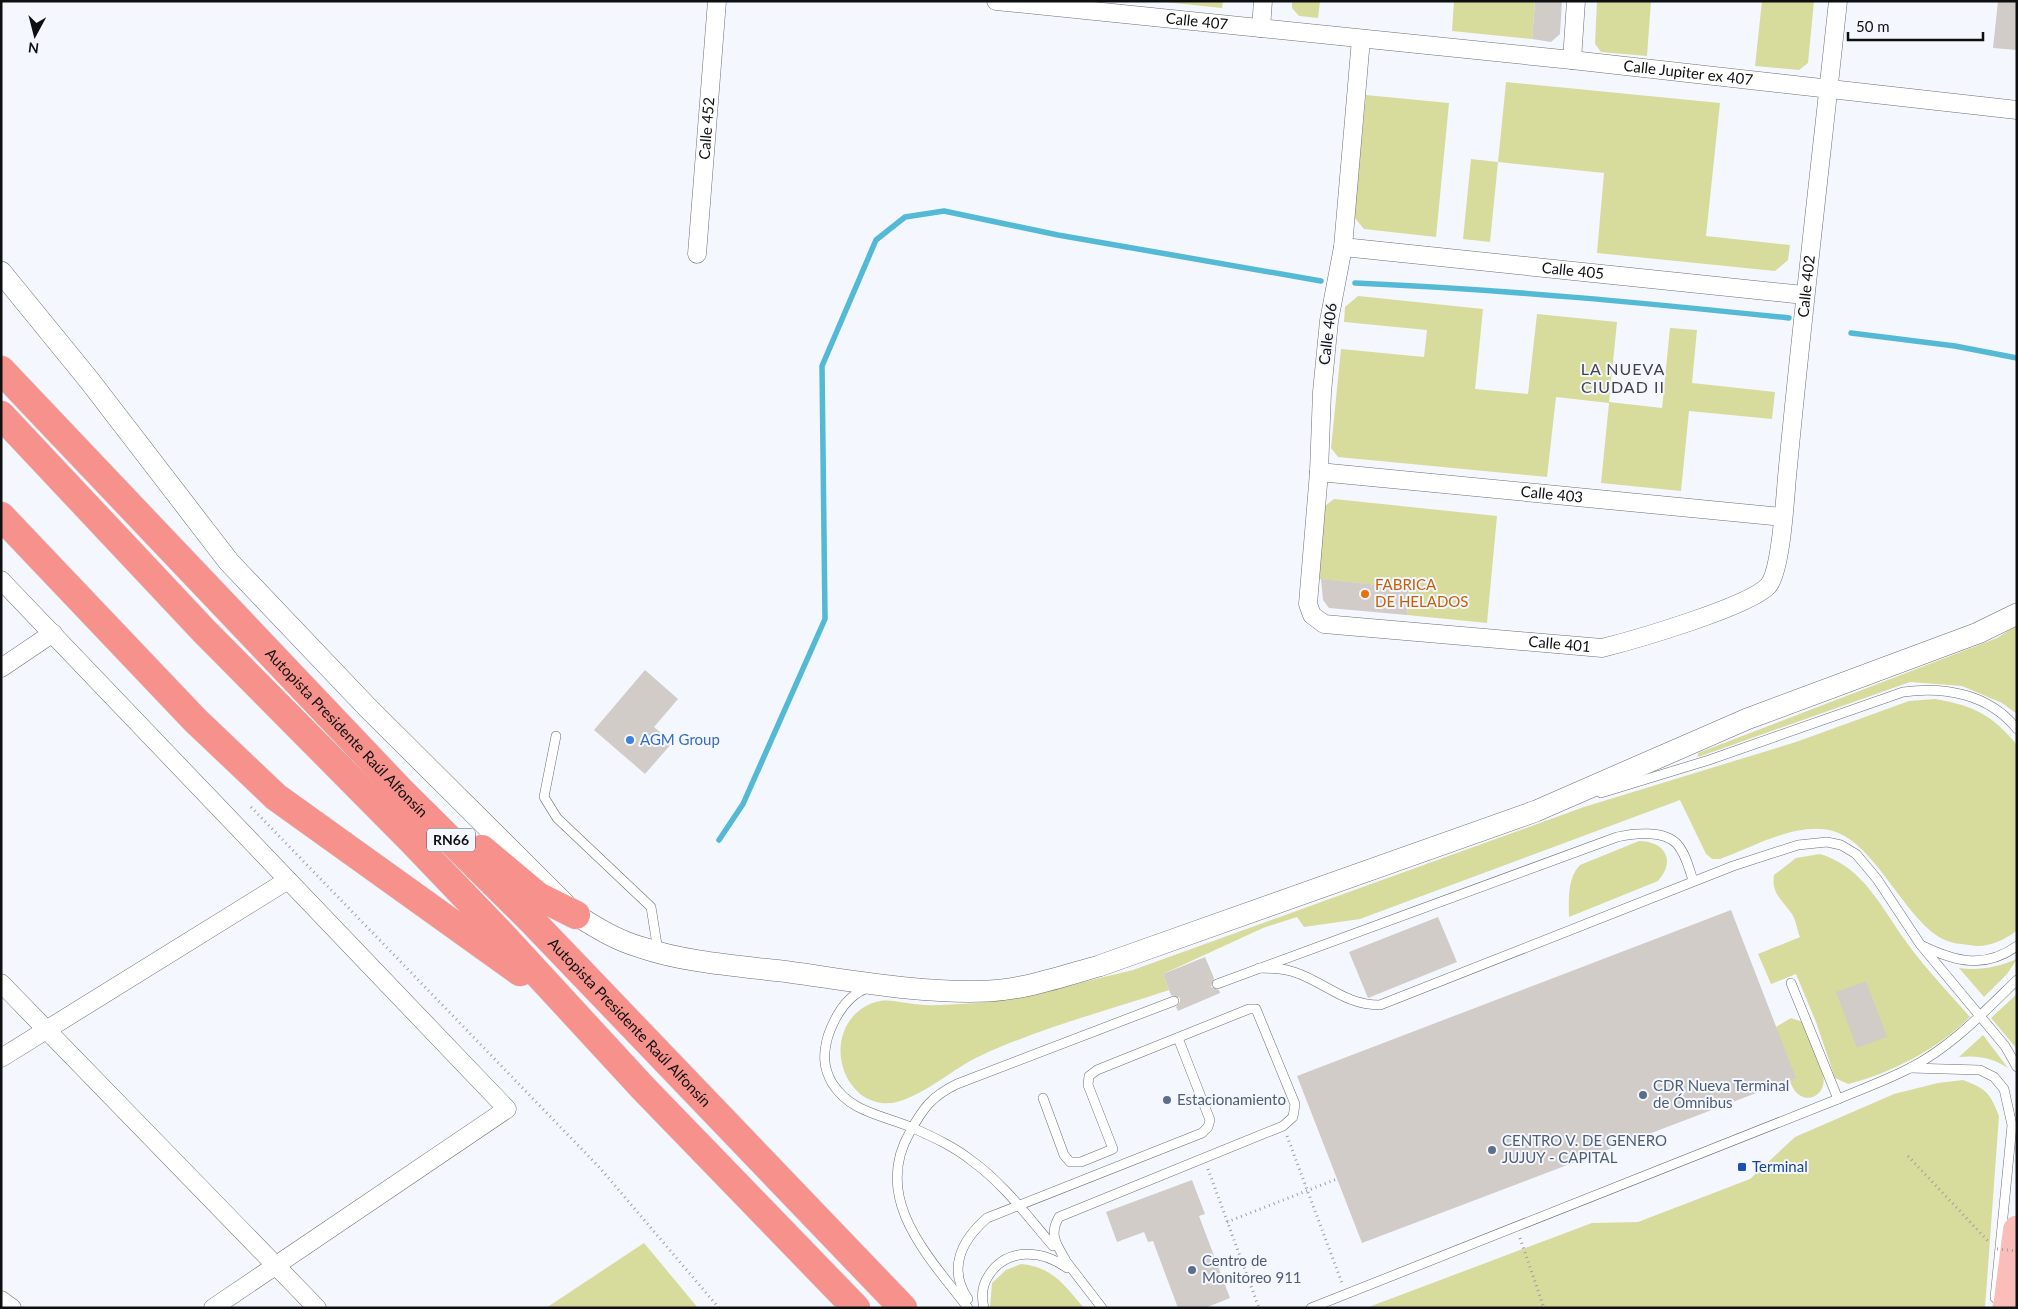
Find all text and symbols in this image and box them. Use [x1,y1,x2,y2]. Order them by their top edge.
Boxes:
street label: Calle 407 [1165,8,1229,33]
north arrow [10,10,60,60]
scale bar [1848,10,1983,42]
text: 50 m [1856,17,1890,35]
text: N [27,39,40,57]
street label: Calle Jupiter ex 407 [1623,56,1754,88]
street label: Calle 452 [694,96,717,160]
street label: Calle 402 [1793,254,1818,318]
street label: Calle 405 [1541,258,1605,282]
street label: Calle 406 [1314,302,1340,366]
district label: LA NUEVA CIUDAD II [1581,359,1665,396]
street label: Calle 403 [1520,482,1584,506]
place label: FABRICA DE HELADOS [1375,575,1468,610]
marker: FABRICA DE HELADOS [1359,588,1371,600]
street label: Calle 401 [1528,632,1591,655]
street label: Autopista Presidente Raúl Alfonsín [262,644,432,821]
place label: AGM Group [640,730,720,748]
marker: AGM Group [624,734,636,746]
road number: RN66 [427,828,475,852]
street label: Autopista Presidente Raúl Alfonsín [545,934,715,1110]
place label: CDR Nueva Terminal de Ómnibus [1653,1076,1789,1111]
marker: CDR Nueva Terminal de Ómnibus [1637,1089,1649,1101]
place label: Estacionamiento [1177,1090,1286,1108]
marker: Estacionamiento [1161,1094,1173,1106]
place label: CENTRO V. DE GENERO JUJUY - CAPITAL [1502,1131,1667,1166]
marker: CENTRO V. DE GENERO JUJUY - CAPITAL [1486,1144,1498,1156]
place label: Terminal [1752,1157,1808,1175]
marker: Terminal [1736,1161,1748,1173]
place label: Centro de Monitoreo 911 [1202,1251,1302,1286]
marker: Centro de Monitoreo 911 [1186,1264,1198,1276]

